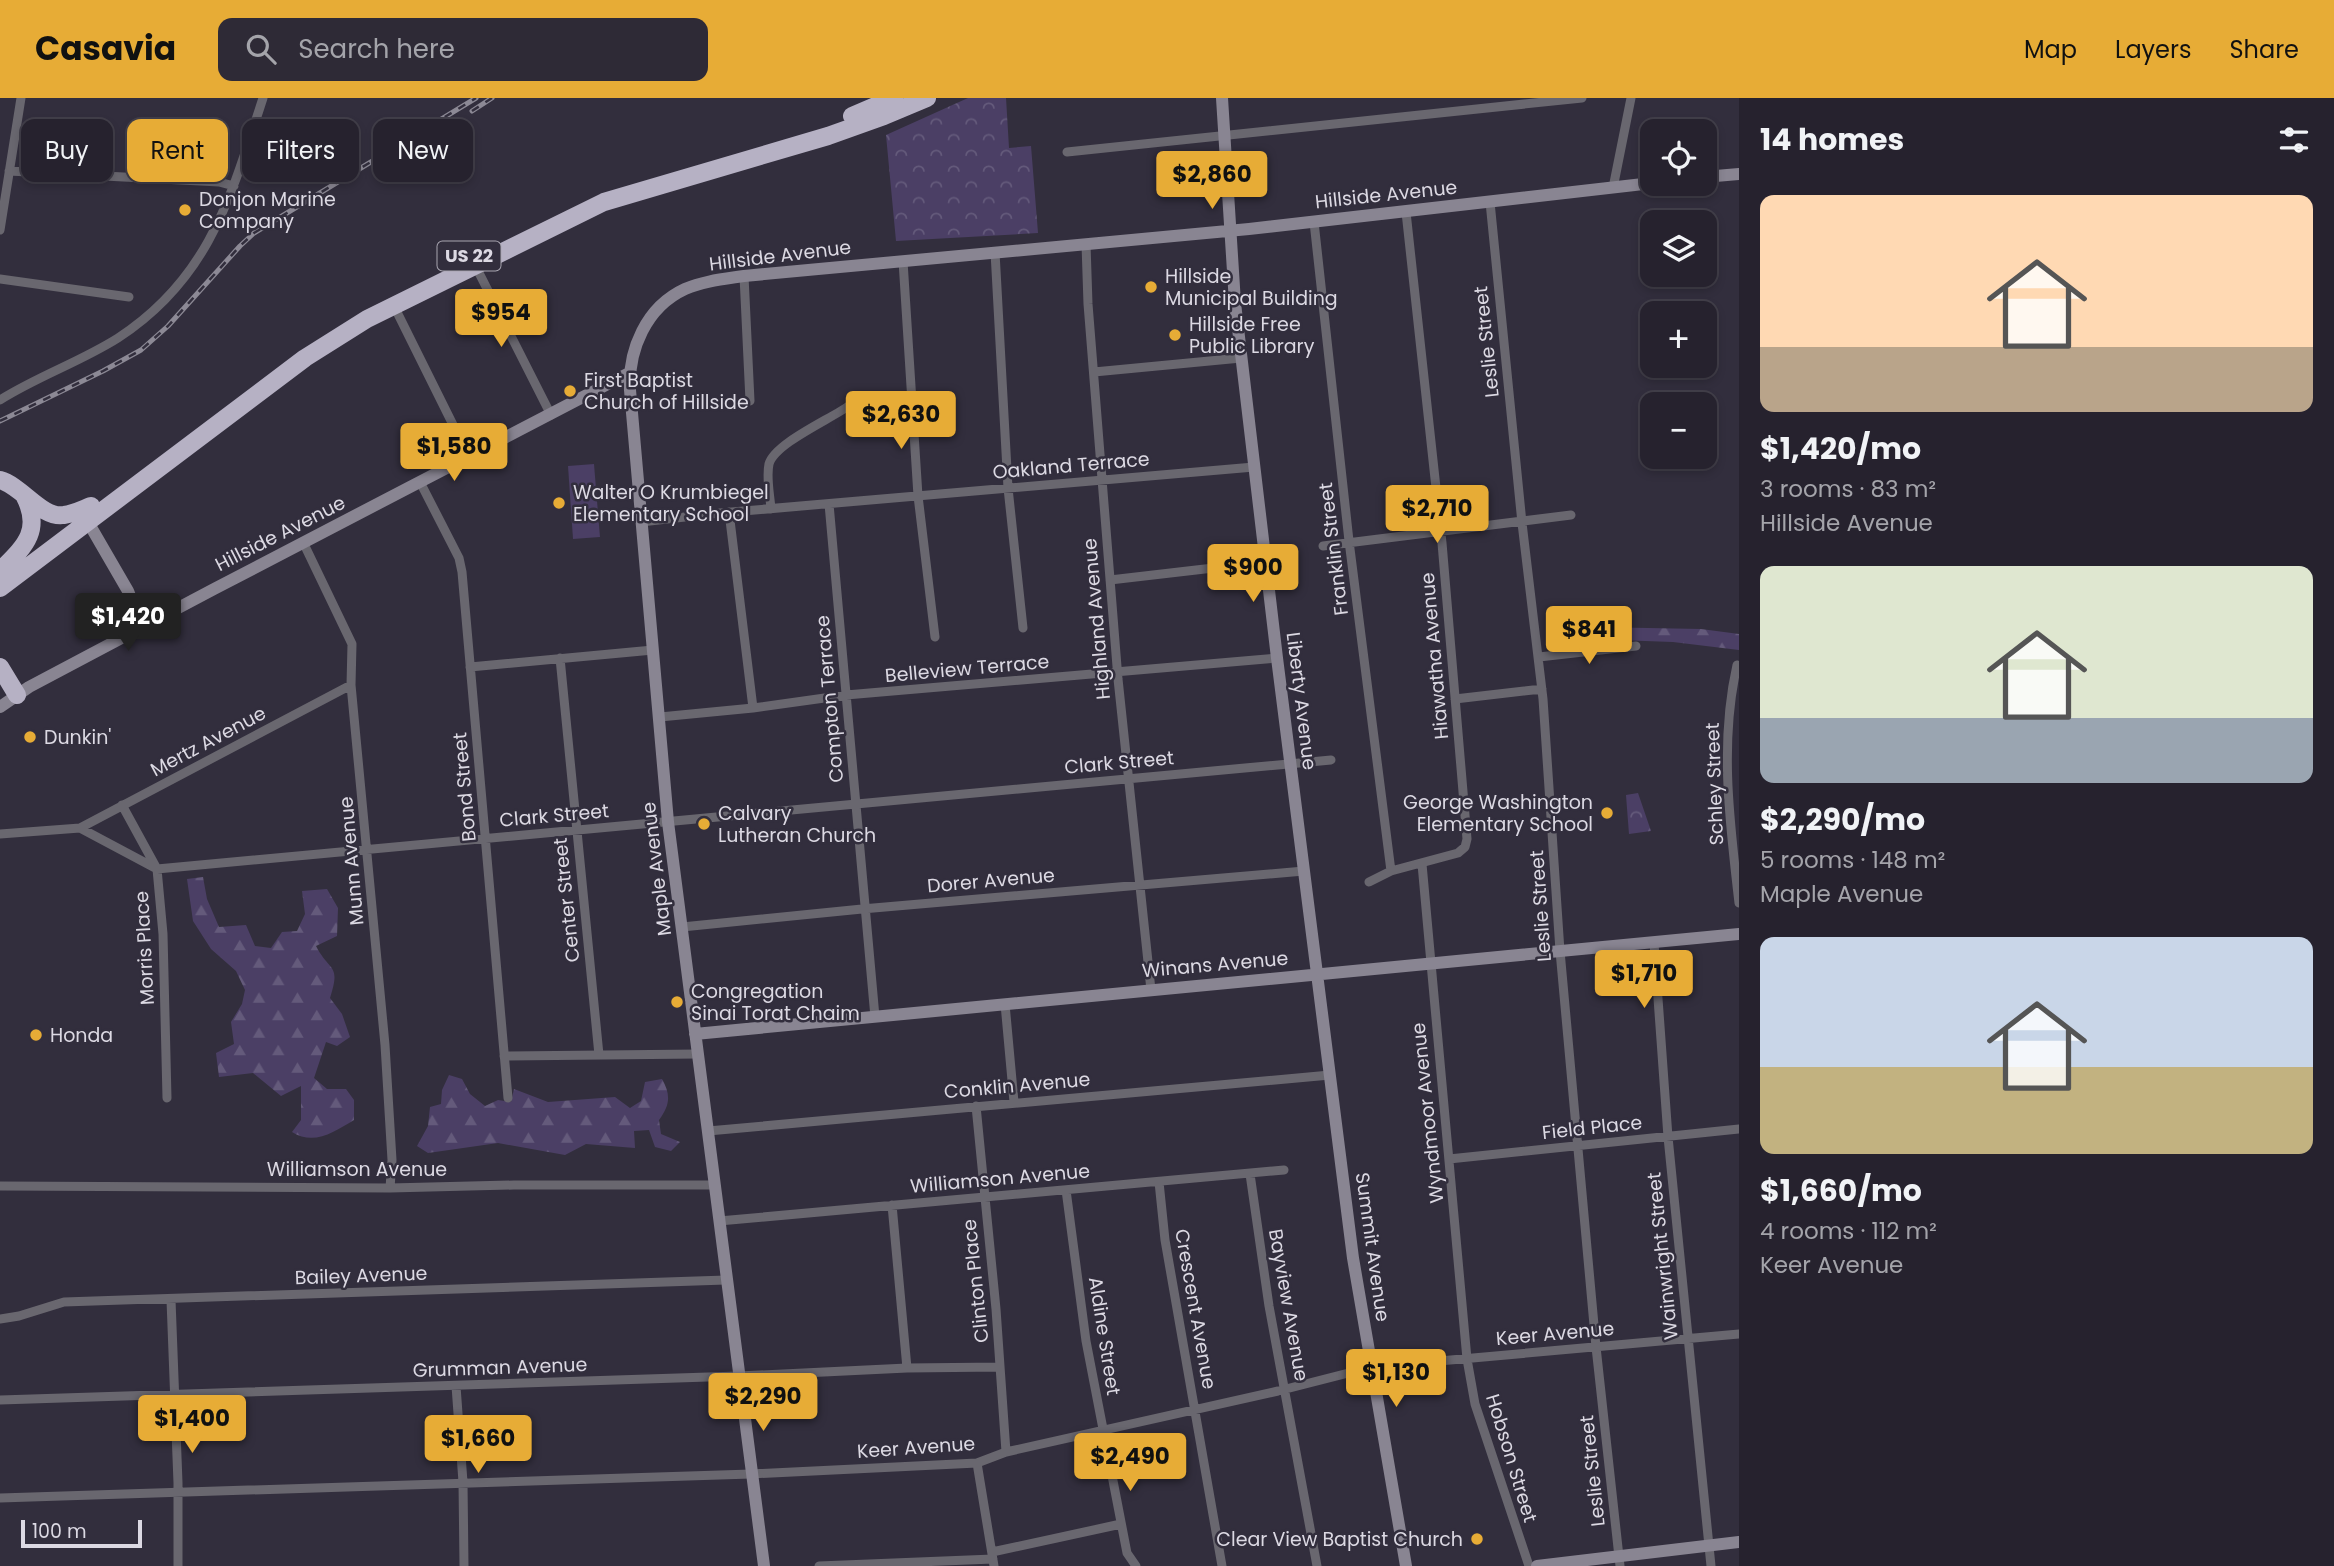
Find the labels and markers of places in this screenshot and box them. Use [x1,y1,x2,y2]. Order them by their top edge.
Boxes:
pin: $2,860 [1155,152,1269,211]
place label: Donjon Marine Company [199,186,336,235]
marker: Donjon Marine Company [177,202,193,218]
place label: Hillside Municipal Building [1165,263,1338,312]
marker: Hillside Municipal Building [1143,279,1159,295]
pin: $954 [460,289,542,349]
place label: Hillside Free Public Library [1189,311,1315,360]
marker: Hillside Free Public Library [1167,327,1183,343]
place label: First Baptist Church of Hillside [584,367,749,416]
marker: First Baptist Church of Hillside [562,383,578,399]
pin: $2,630 [844,392,958,451]
pin: $1,580 [397,424,511,483]
place label: Walter O Krumbiegel Elementary School [573,479,769,528]
pin: $2,710 [1380,486,1494,545]
marker: Walter O Krumbiegel Elementary School [551,495,567,511]
pin: $900 [1212,545,1294,604]
pin: $1,420 [71,594,185,653]
pin: $841 [1548,606,1630,666]
place label: Dunkin' [44,724,111,751]
marker: Dunkin' [22,729,38,745]
place label: George Washington Elementary School [1403,789,1593,838]
place label: Calvary Lutheran Church [718,800,876,849]
marker: George Washington Elementary School [1599,805,1615,821]
marker: Calvary Lutheran Church [696,816,712,832]
pin: $1,710 [1587,950,1701,1010]
place label: Congregation Sinai Torat Chaim [691,978,860,1027]
marker: Congregation Sinai Torat Chaim [669,994,685,1010]
place label: Honda [50,1022,113,1049]
marker: Honda [28,1027,44,1043]
pin: $1,130 [1339,1350,1453,1409]
pin: $2,290 [706,1374,820,1433]
pin: $1,400 [135,1396,249,1455]
pin: $1,660 [421,1416,535,1475]
pin: $2,490 [1073,1434,1187,1493]
place label: Clear View Baptist Church [1216,1526,1463,1553]
marker: Clear View Baptist Church [1469,1531,1485,1547]

